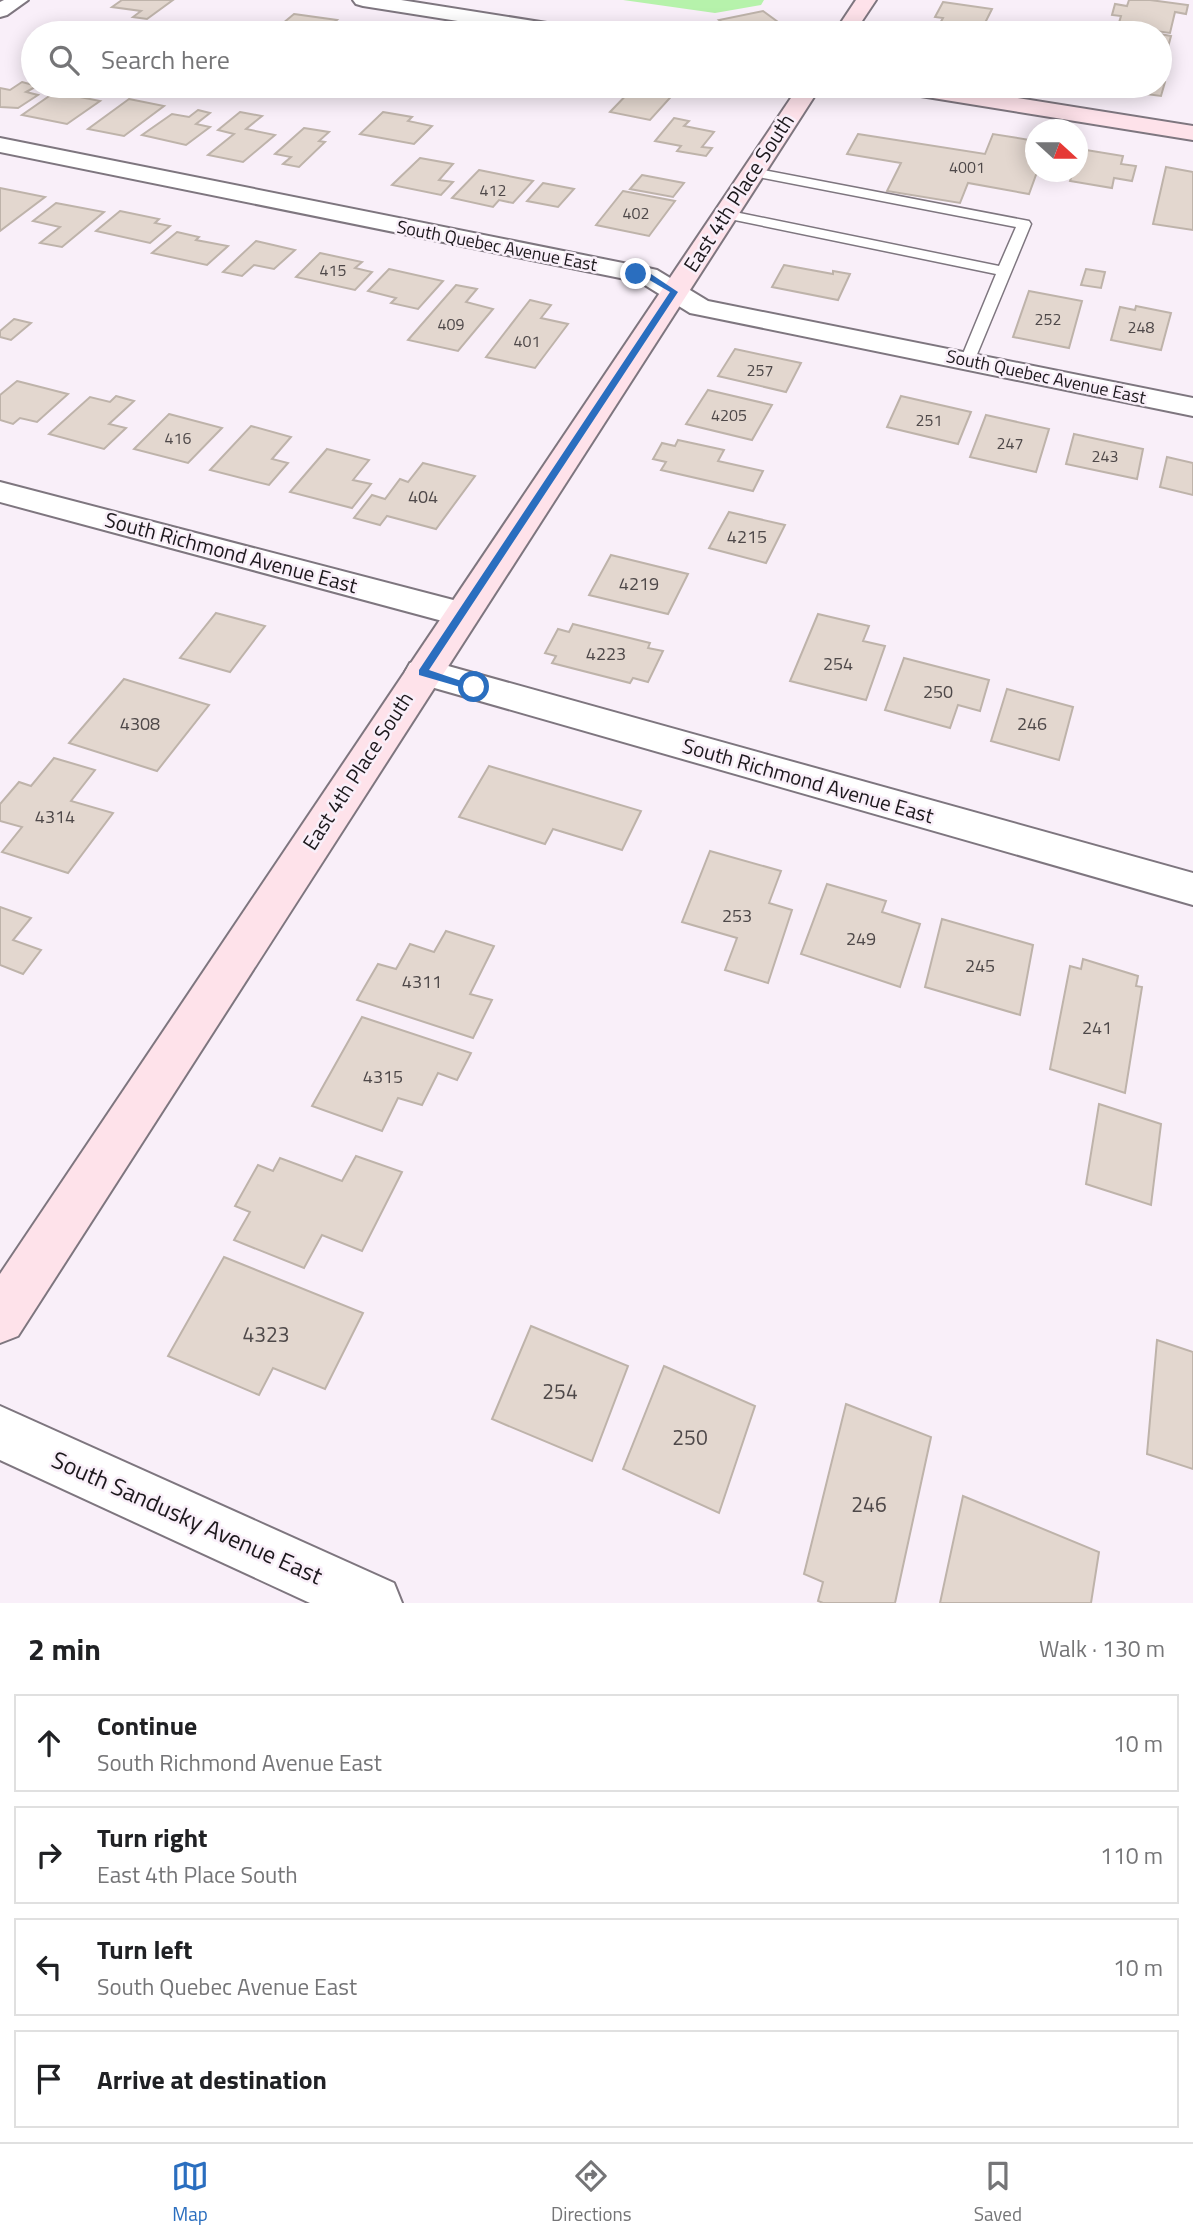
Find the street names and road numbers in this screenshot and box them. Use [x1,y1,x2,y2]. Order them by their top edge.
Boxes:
street label: East 4th Place South [675,107,801,278]
street label: South Quebec Avenue East [395,213,600,278]
street label: South Quebec Avenue East [944,342,1149,411]
street label: South Richmond Avenue East [102,503,362,601]
street label: East 4th Place South [294,685,420,856]
street label: South Richmond Avenue East [679,729,938,831]
street label: South Sandusky Avenue East [46,1441,329,1593]

